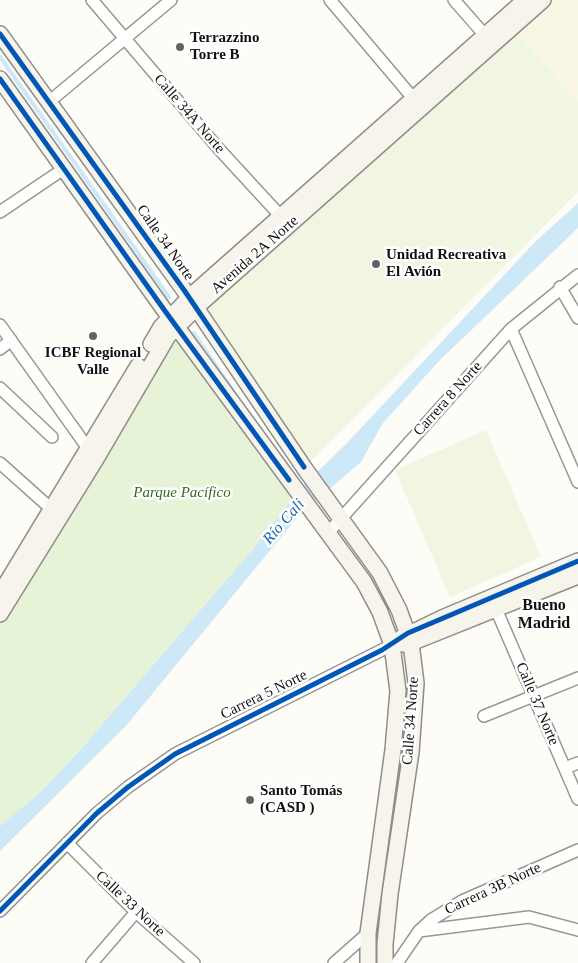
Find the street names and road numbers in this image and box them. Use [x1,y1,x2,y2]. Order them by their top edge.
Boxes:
street label: Calle 34A Norte [150,71,228,157]
street label: Calle 34 Norte [132,202,198,284]
street label: Avenida 2A Norte [208,212,302,298]
street label: Carrera 8 Norte [410,358,486,440]
street label: Calle 37 Norte [511,660,563,748]
street label: Carrera 5 Norte [218,666,310,724]
street label: Calle 34 Norte [399,676,423,766]
street label: Carrera 3B Norte [442,859,544,919]
street label: Calle 33 Norte [92,867,168,941]

